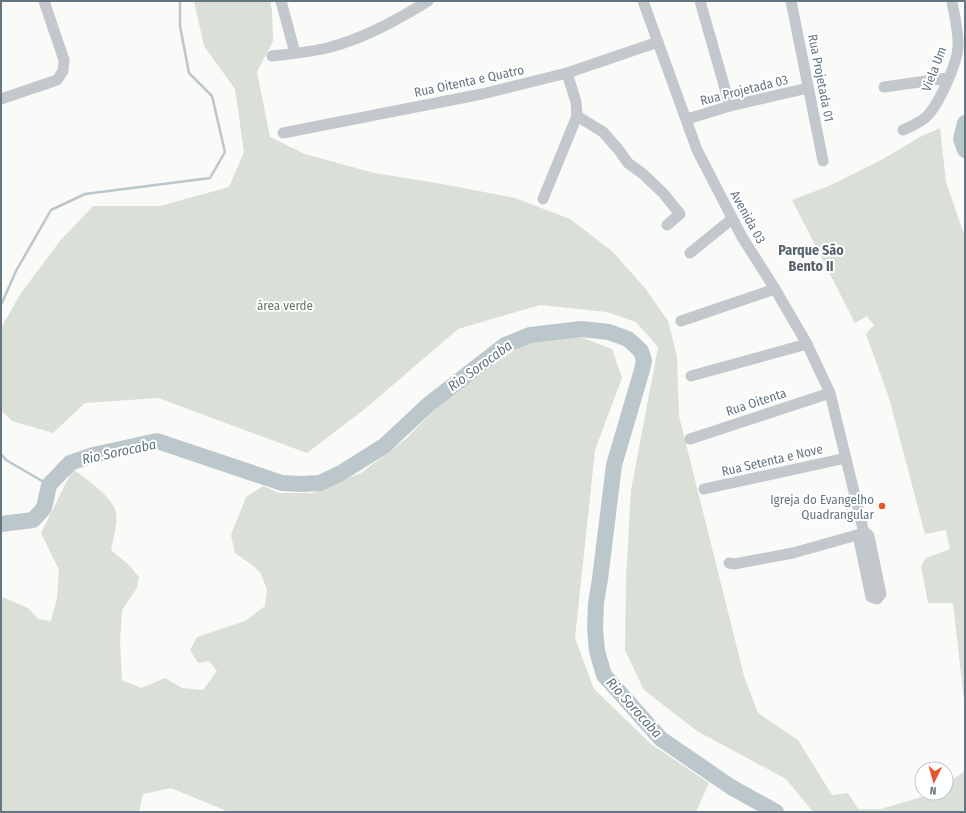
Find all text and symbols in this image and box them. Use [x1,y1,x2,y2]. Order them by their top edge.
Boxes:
street label: Rua Projetada 01 [805,33,837,123]
street label: Viela Um [919,44,949,94]
street label: Rua Oitenta e Quatro [413,62,525,100]
street label: Rua Projetada 03 [699,72,790,108]
street label: Avenida 03 [727,188,769,246]
district label: Parque São Bento II [778,242,844,275]
park label: área verde [257,298,313,313]
water label: Rio Sorocaba [445,337,515,395]
street label: Rua Oitenta [724,385,788,419]
water label: Rio Sorocaba [80,436,158,468]
street label: Rua Setenta e Nove [720,441,824,479]
place label: Igreja do Evangelho Quadrangular [770,492,874,522]
marker: Igreja do Evangelho Quadrangular [877,501,887,511]
water label: Rio Sorocaba [603,674,665,742]
north arrow [914,761,954,801]
text: N [929,784,937,797]

